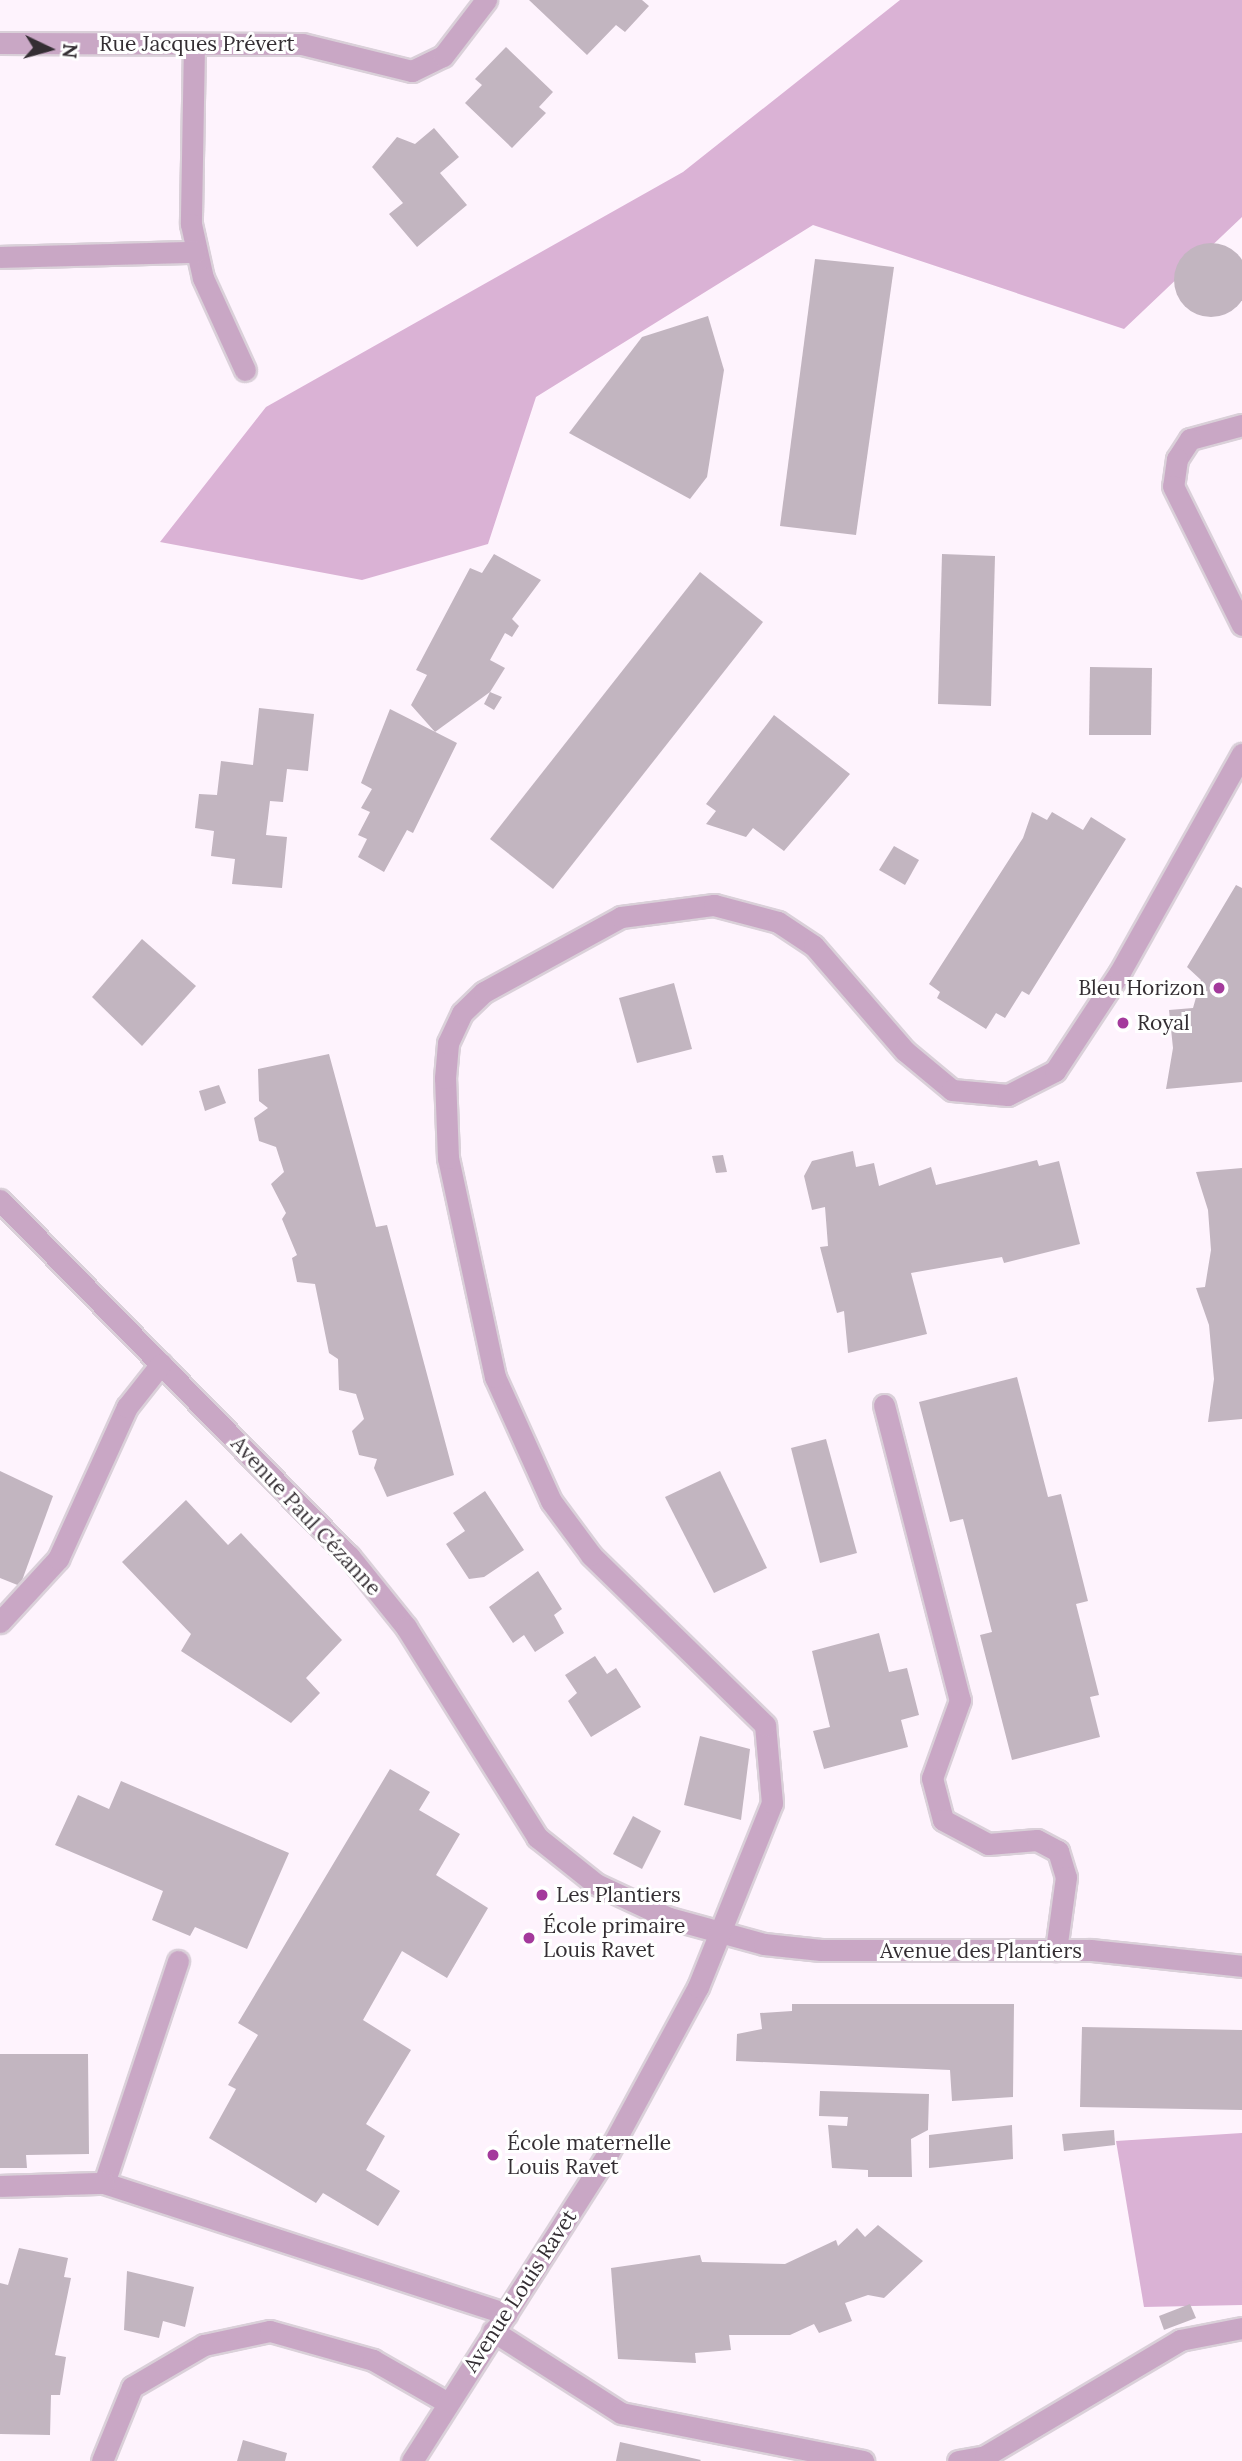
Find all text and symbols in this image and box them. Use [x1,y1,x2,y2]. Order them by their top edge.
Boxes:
north arrow [14,14,84,84]
street label: Rue Jacques Prévert [99,31,295,57]
text: N [57,42,83,59]
place label: Bleu Horizon [1078,975,1205,1001]
marker: Bleu Horizon [1211,980,1227,996]
place label: Royal [1137,1010,1190,1036]
marker: Royal [1115,1015,1131,1031]
street label: Avenue Paul Cézanne [226,1431,386,1601]
place label: Les Plantiers [556,1882,681,1908]
marker: Les Plantiers [534,1887,550,1903]
place label: École primaire Louis Ravet [543,1913,685,1963]
marker: École primaire Louis Ravet [521,1930,537,1946]
street label: Avenue des Plantiers [880,1938,1082,1964]
place label: École maternelle Louis Ravet [507,2130,671,2180]
marker: École maternelle Louis Ravet [485,2147,501,2163]
street label: Avenue Louis Ravet [458,2205,582,2377]

